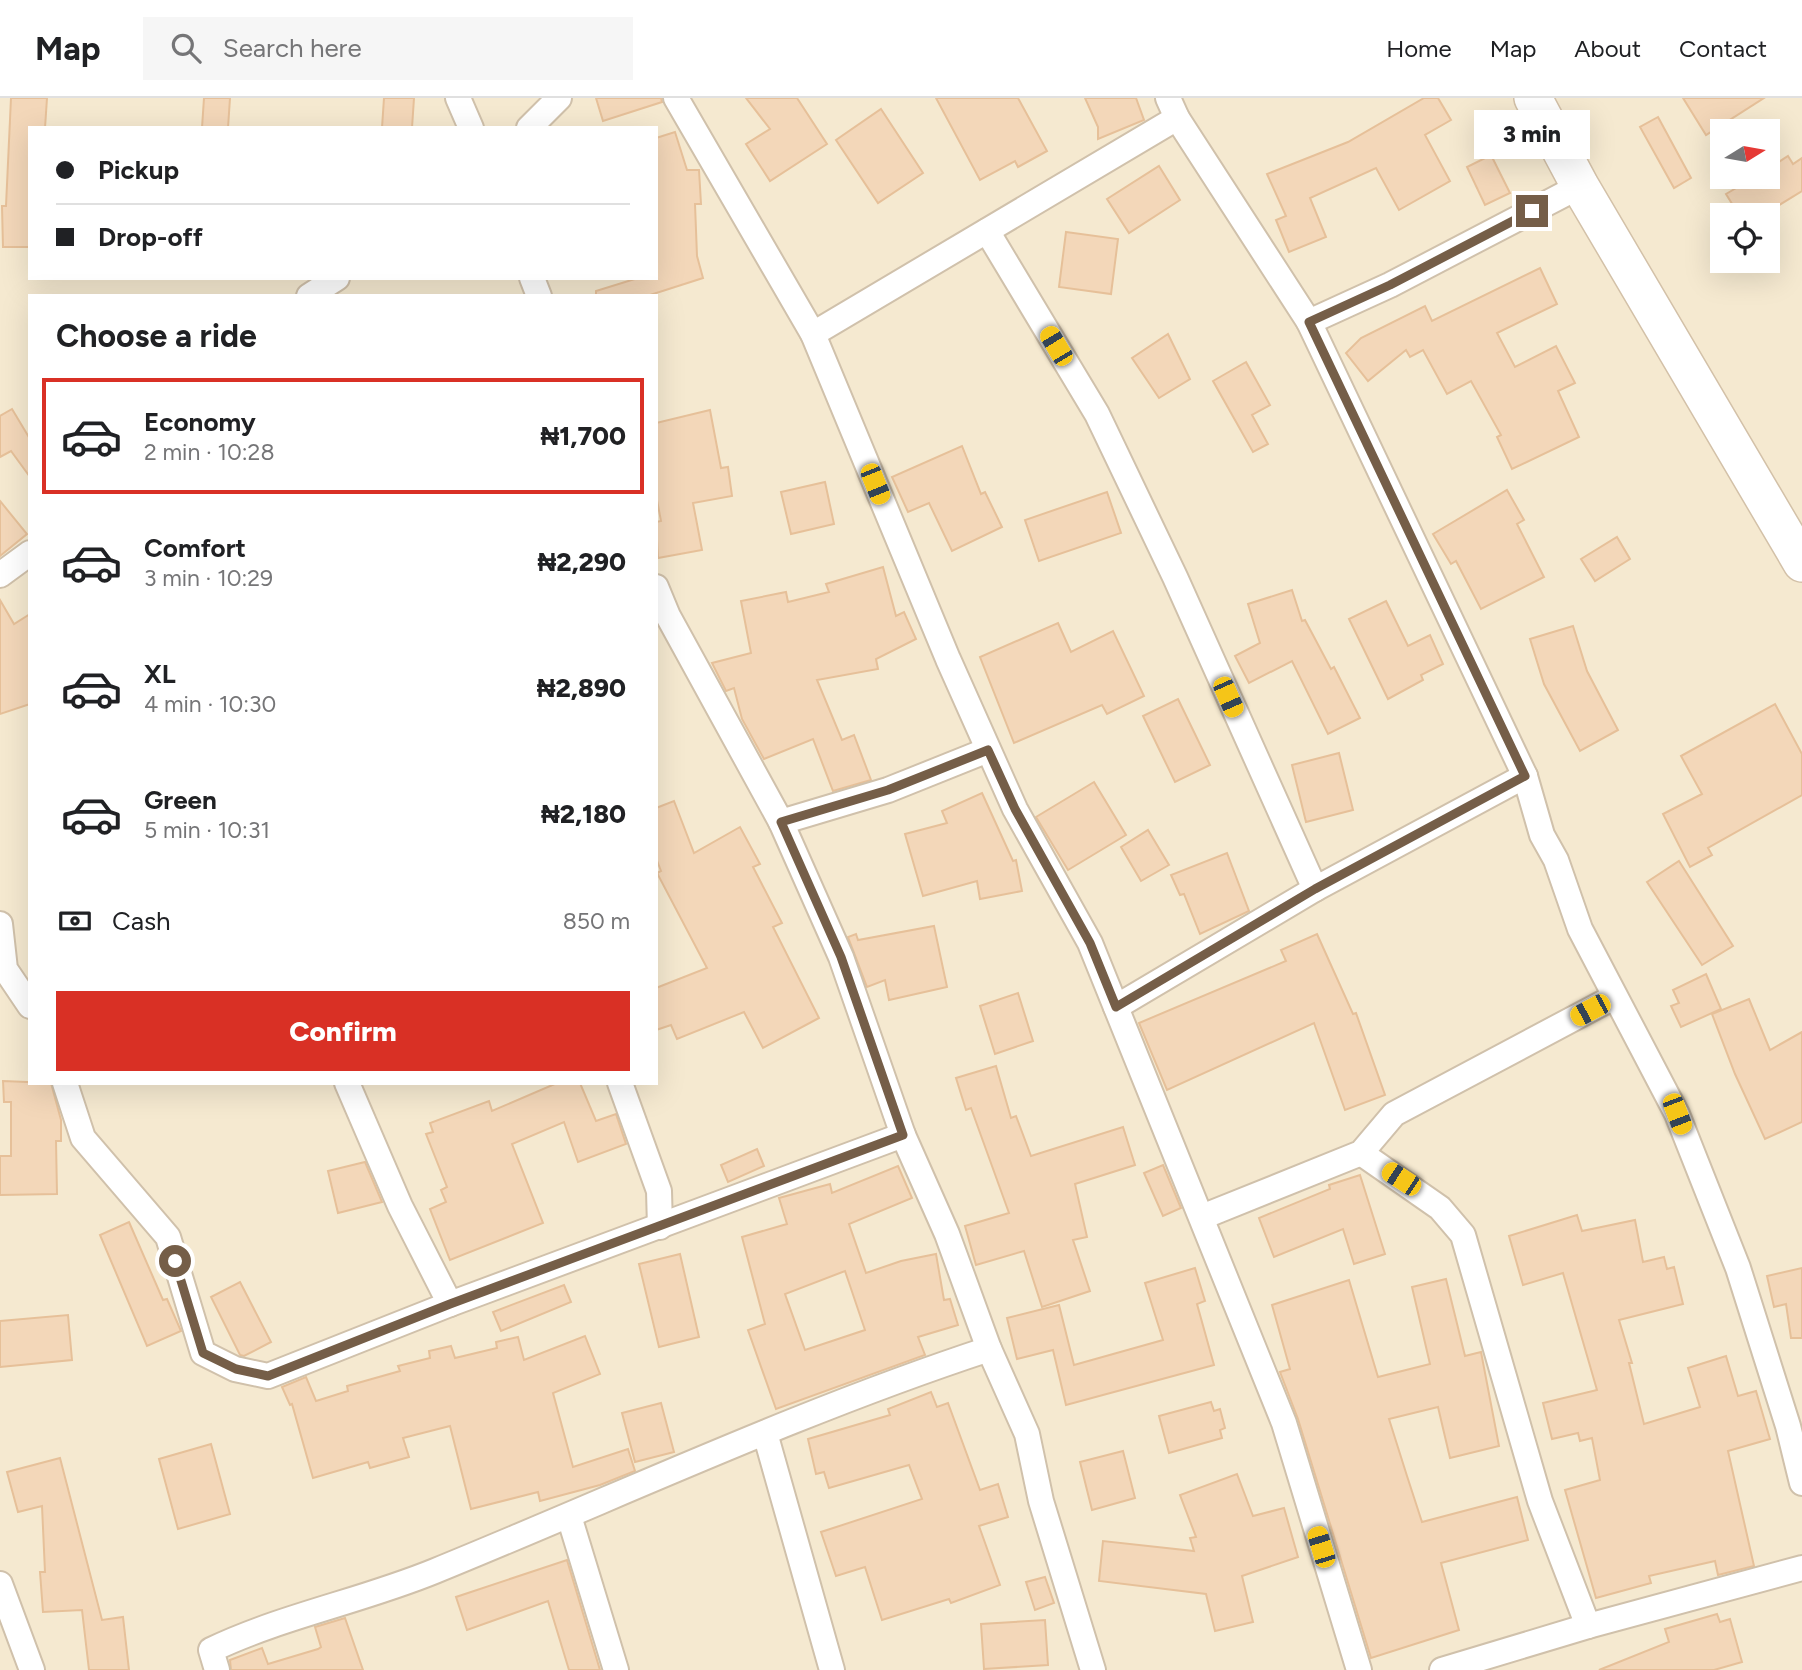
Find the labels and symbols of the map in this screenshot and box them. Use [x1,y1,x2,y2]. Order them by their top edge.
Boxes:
callout: 3 min [1474,109,1590,158]
north arrow [1710,119,1780,189]
route end [1516,195,1548,227]
car [1037,323,1076,369]
car [858,461,893,507]
car [1210,674,1247,720]
car [1567,991,1614,1029]
car [1660,1091,1695,1137]
car [1378,1159,1425,1199]
route start [159,1245,191,1277]
car [1305,1524,1338,1570]

